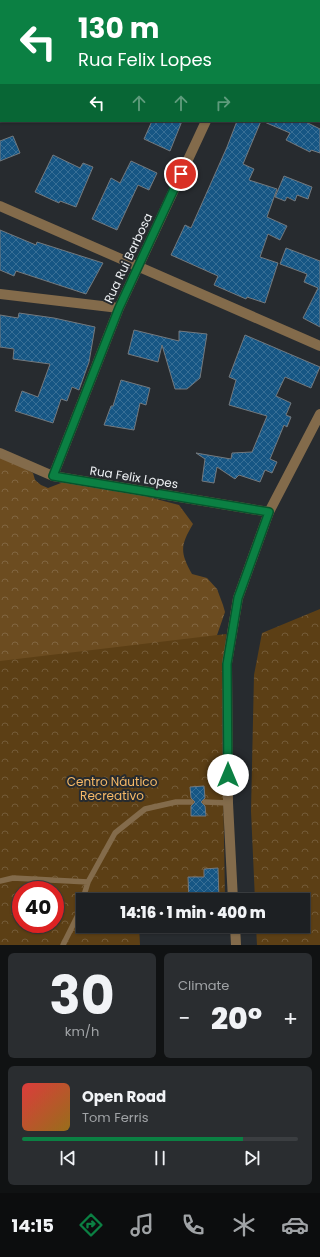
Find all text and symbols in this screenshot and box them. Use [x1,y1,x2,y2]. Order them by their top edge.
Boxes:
text: 130 m [78,9,159,48]
icon: left [12,16,64,68]
text: Rua Felix Lopes [78,47,212,72]
icon: left [86,92,108,114]
icon: ahead [128,92,150,114]
icon: ahead [170,92,192,114]
icon: right [212,92,234,114]
pin [164,157,198,191]
icon: arrive [170,163,192,185]
street label: Rua Rui Barbosa [100,210,156,306]
street label: Rua Felix Lopes [89,462,179,492]
position arrow [207,754,249,796]
park label: Centro Náutico Recreativo [67,773,158,804]
speed limit sign: 40 [12,881,64,933]
text: 14:16 · 1 min · 400 m [120,902,266,923]
text: 30 [49,959,115,1032]
text: Climate [178,976,229,995]
text: 20° [211,997,262,1040]
text: − [178,1003,190,1034]
text: + [283,1003,298,1034]
text: km/h [65,1022,99,1041]
text: Open Road [82,1086,166,1107]
text: Tom Ferris [82,1108,149,1127]
icon: previous [57,1147,79,1169]
icon: pause [149,1147,171,1169]
icon: next [241,1147,263,1169]
icon: directions [77,1211,105,1239]
icon: music [128,1211,156,1239]
icon: phone [179,1211,207,1239]
icon: climate [230,1211,258,1239]
icon: car [281,1211,309,1239]
text: 14:15 [11,1213,54,1238]

